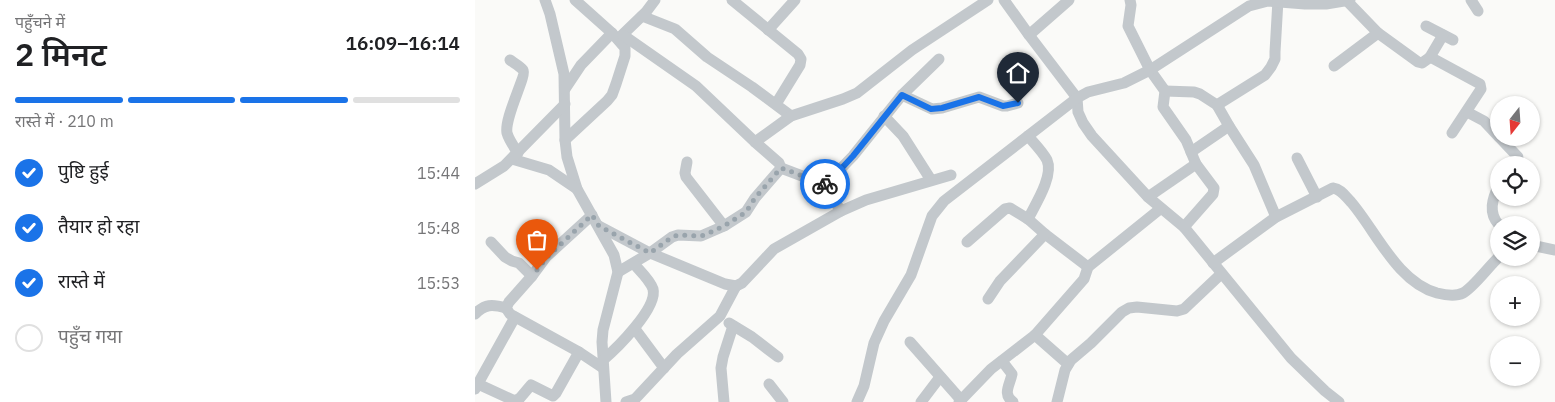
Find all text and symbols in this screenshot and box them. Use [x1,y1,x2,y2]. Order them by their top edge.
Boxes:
text: पहुँचने में [15,12,65,32]
text: 16:09–16:14 [346,31,460,55]
text: 2 मिनट [15,33,107,75]
pin [997,52,1039,103]
icon: home [1004,59,1032,87]
north arrow [1490,96,1540,146]
map controls [1490,96,1540,386]
text: रास्ते में · 210 m [15,111,114,131]
button: locate [1490,156,1540,206]
icon: check [15,159,43,187]
text: पुष्टि हुई [58,159,109,183]
courier [800,159,850,209]
text: 15:44 [417,163,460,183]
icon: bike [811,170,839,198]
icon: check [15,214,43,242]
text: तैयार हो रहा [58,214,139,238]
button: layers [1490,216,1540,266]
text: 15:48 [417,218,460,238]
pin [516,219,558,270]
icon: bag [523,226,551,254]
icon: check [15,269,43,297]
text: रास्ते में [58,269,105,293]
text: 15:53 [417,273,460,293]
button: + [1490,276,1540,326]
text: पहुँच गया [58,324,122,348]
button: − [1490,336,1540,386]

